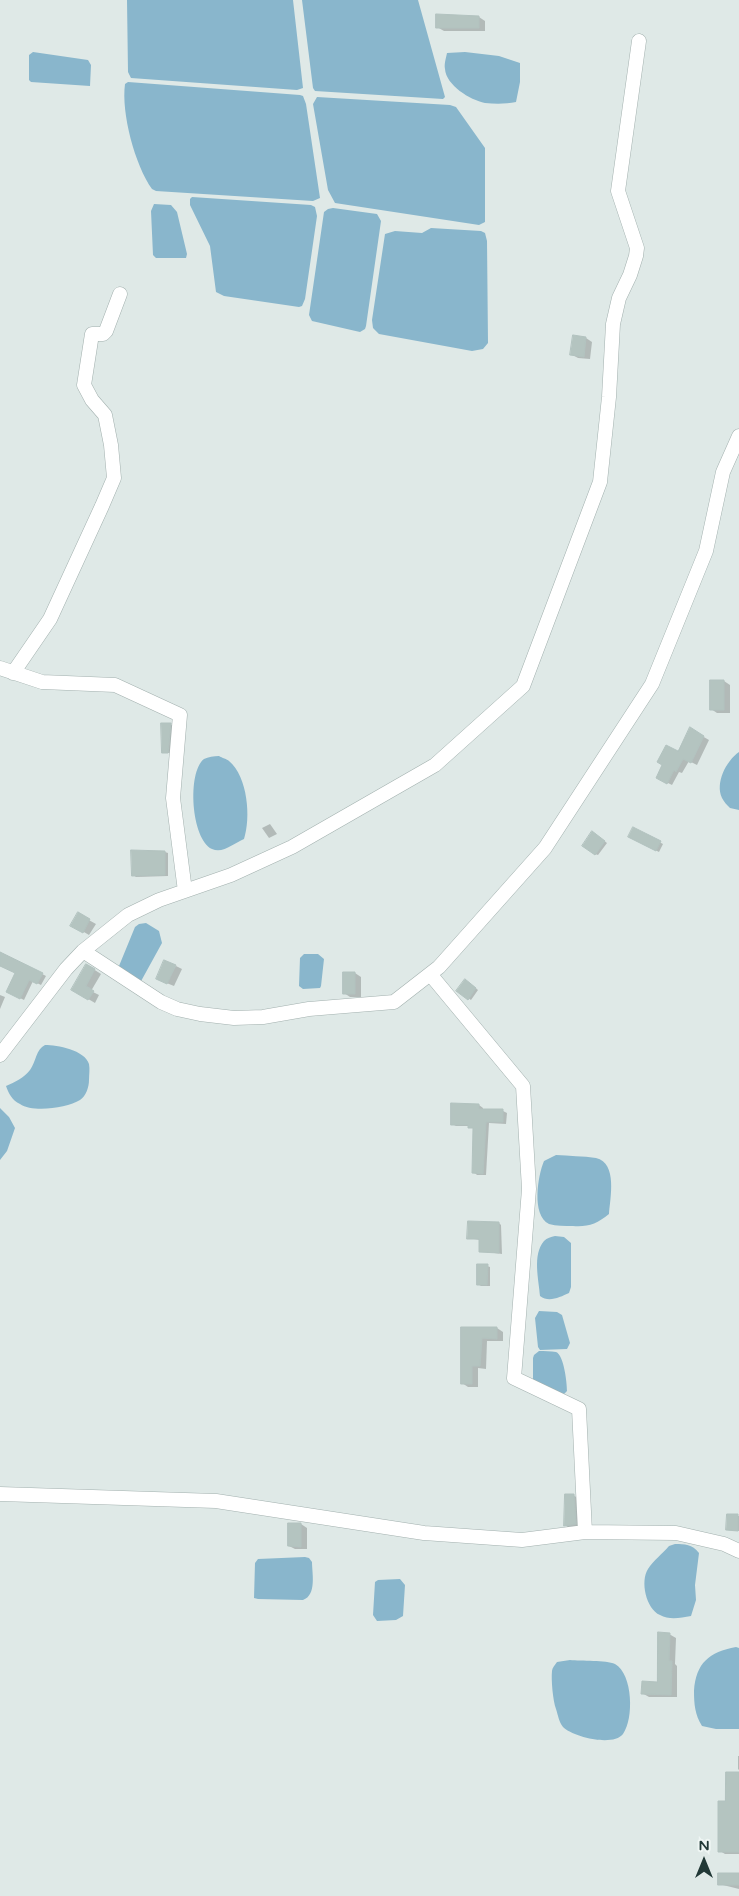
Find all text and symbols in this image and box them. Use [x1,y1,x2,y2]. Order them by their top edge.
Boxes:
north arrow [679,1836,729,1886]
text: N [698,1837,710,1854]

